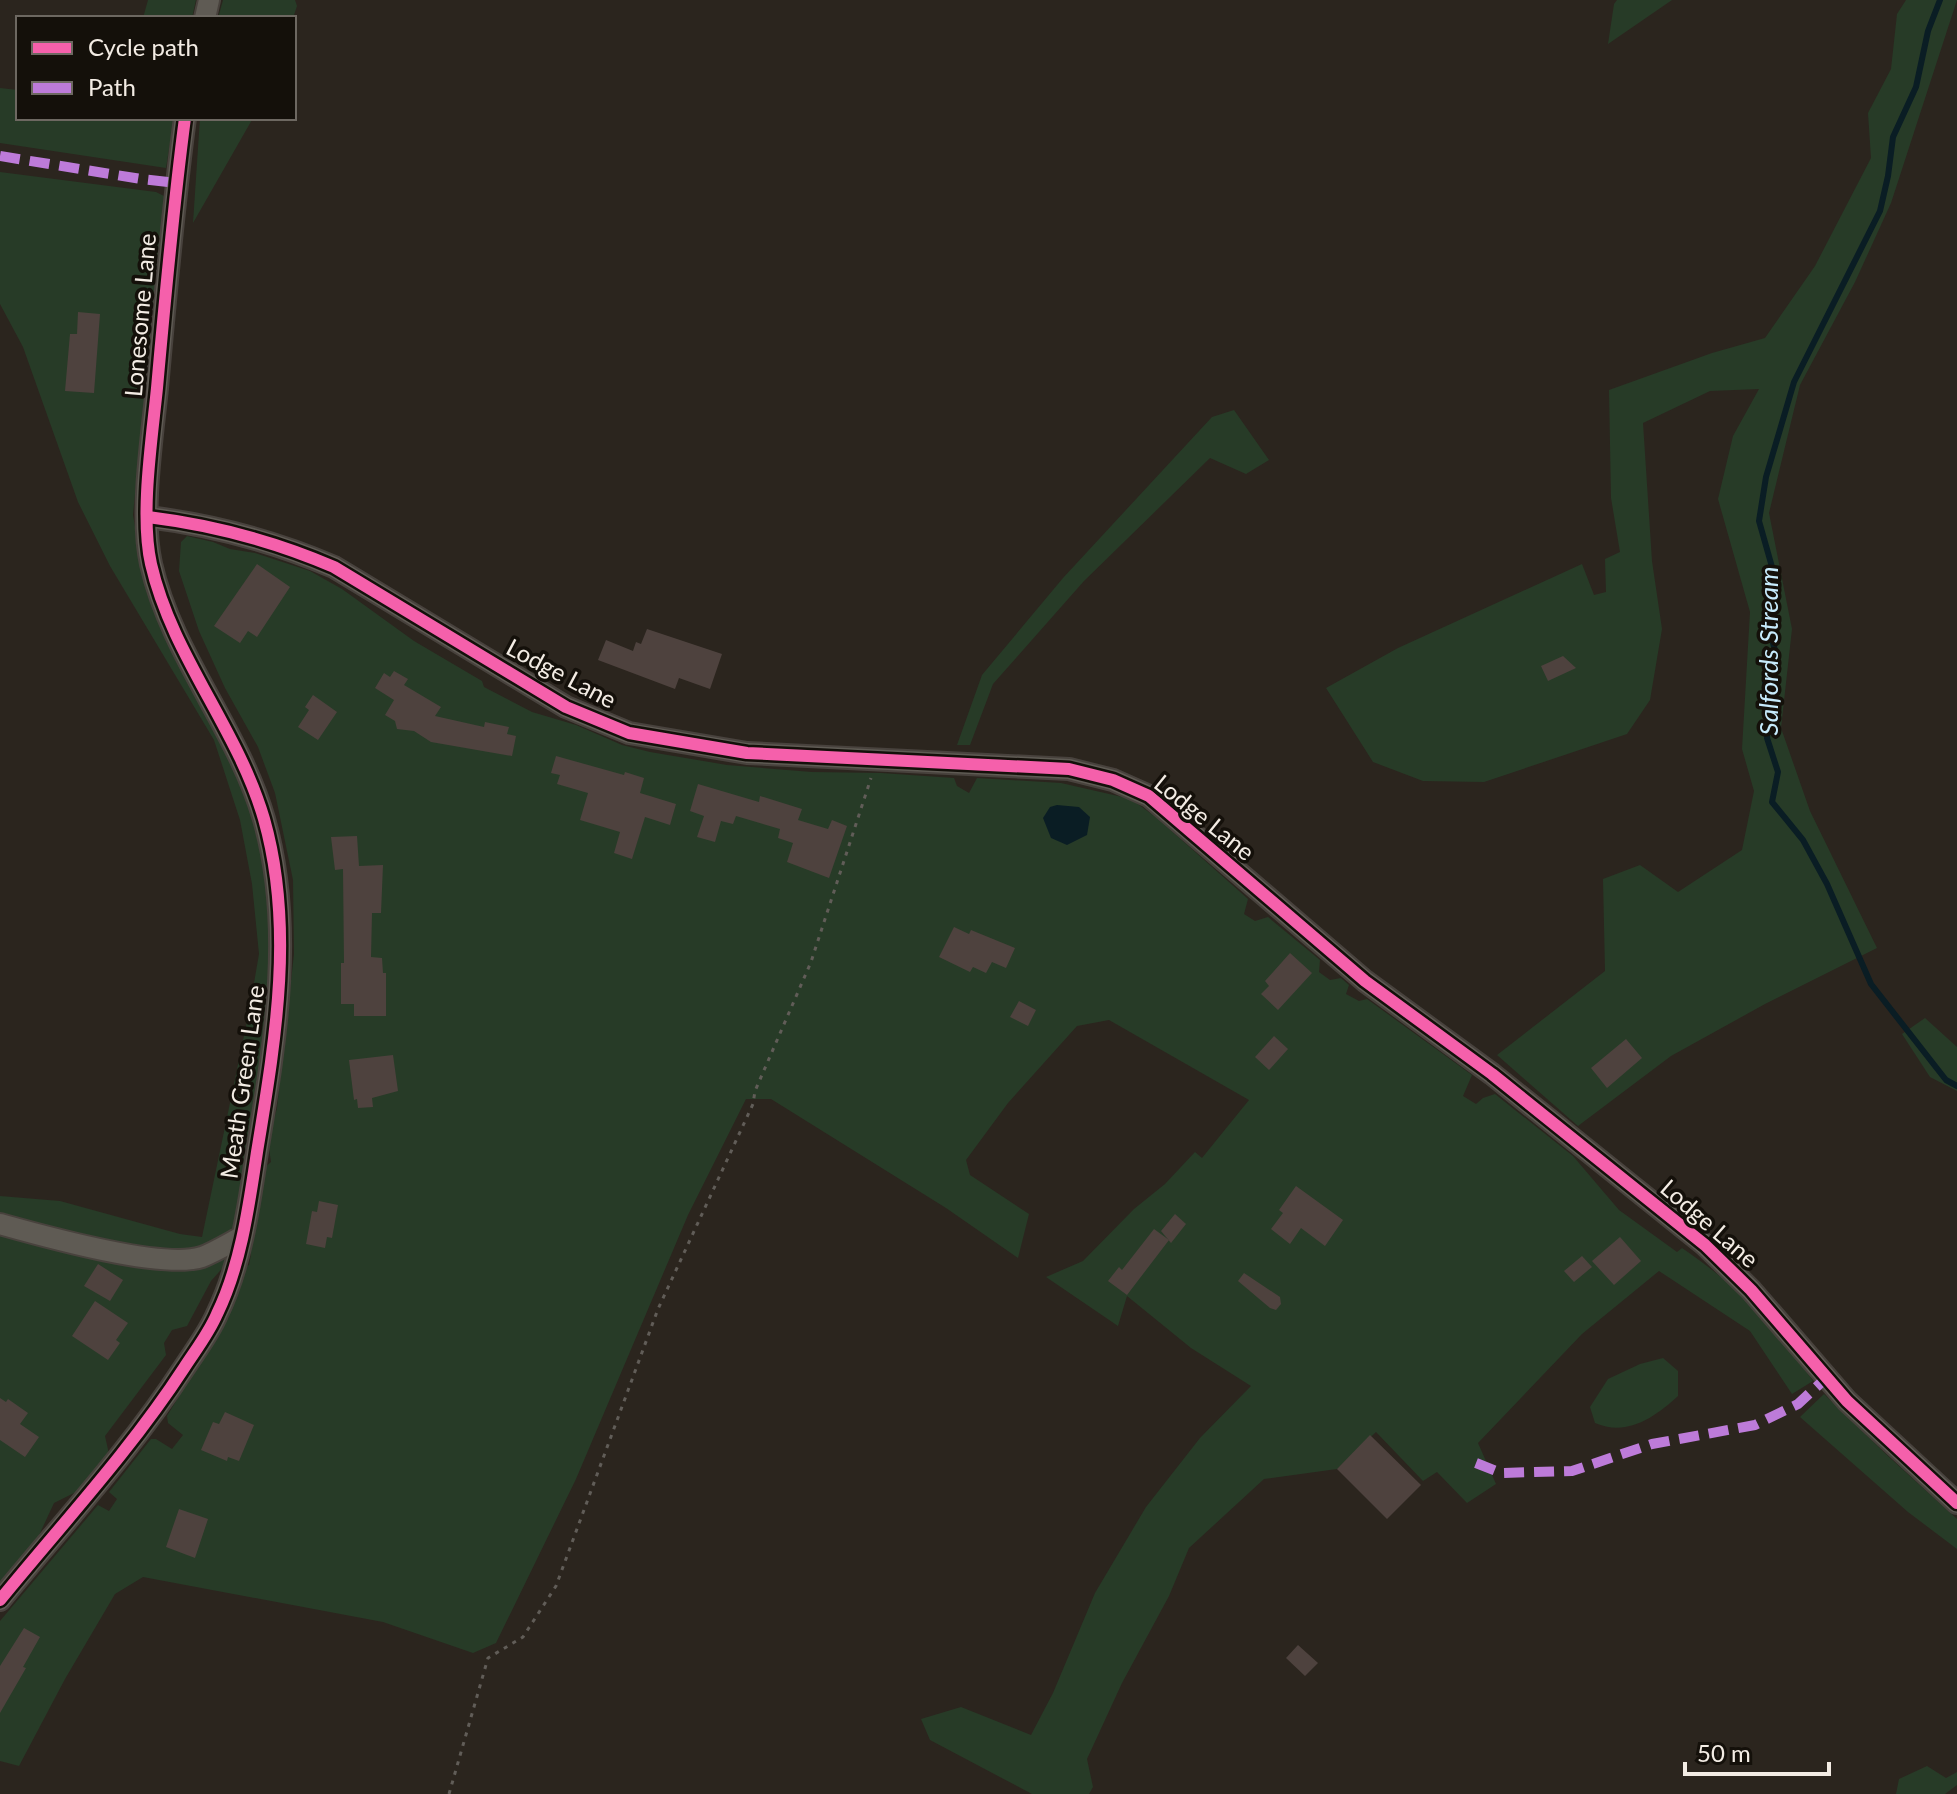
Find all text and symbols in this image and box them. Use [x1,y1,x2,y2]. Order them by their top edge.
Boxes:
legend [16,16,296,120]
text: Cycle path [88,32,199,61]
text: Path [88,72,136,101]
street label: Lonesome Lane [118,232,161,398]
water label: Salfords Stream [1752,567,1784,735]
street label: Lodge Lane [502,632,621,714]
street label: Lodge Lane [1149,768,1261,866]
street label: Meath Green Lane [214,983,269,1180]
street label: Lodge Lane [1655,1173,1765,1273]
scale bar [1685,1726,1829,1776]
text: 50 m [1697,1738,1751,1767]

